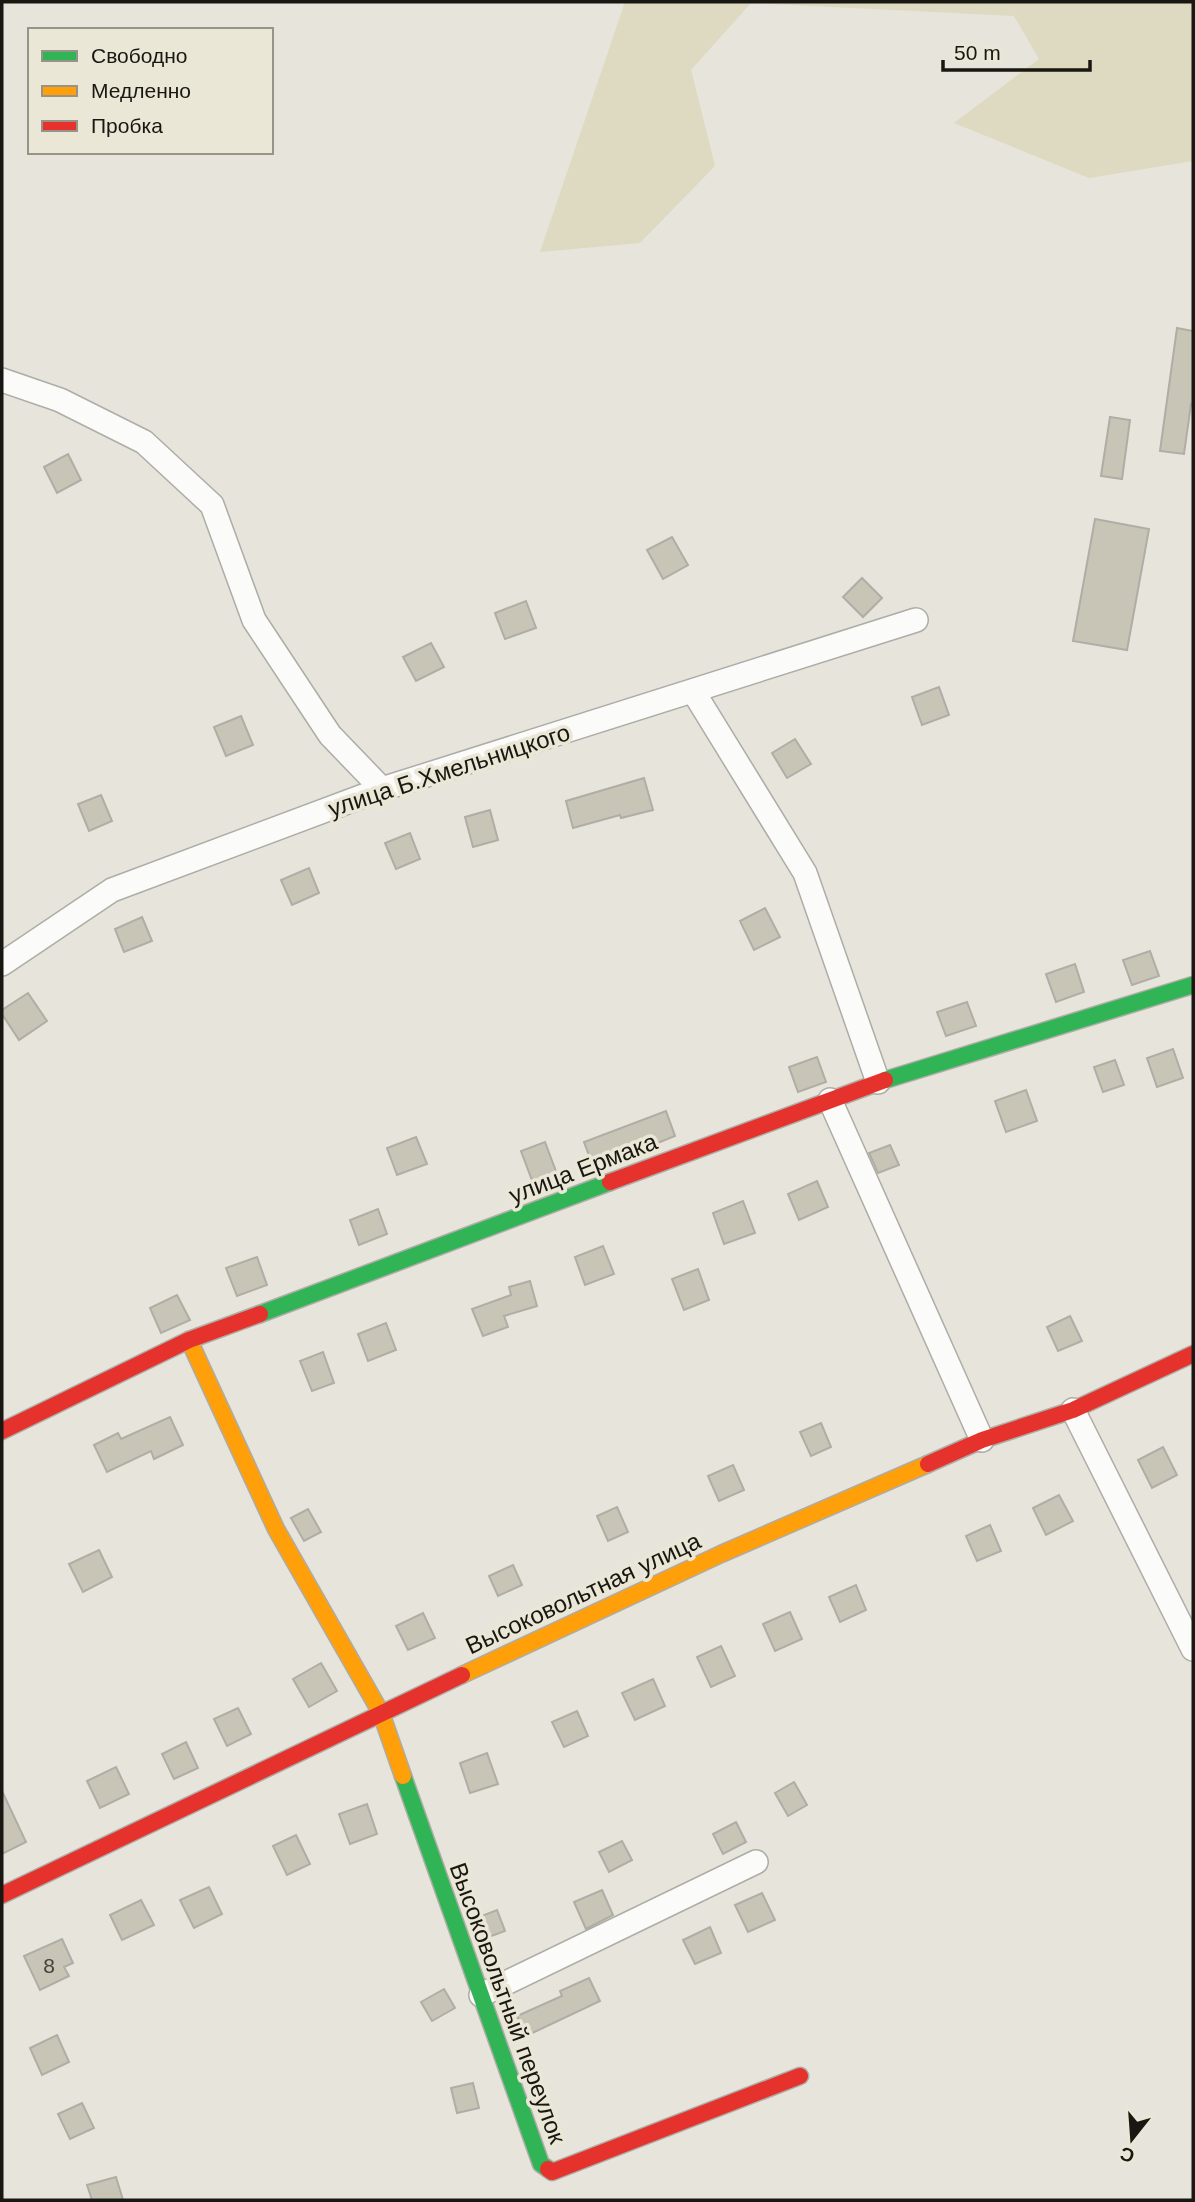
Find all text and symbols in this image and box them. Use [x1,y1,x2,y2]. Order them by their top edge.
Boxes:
legend [28,28,273,154]
scale bar [943,28,1090,72]
text: 50 m [954,41,1001,64]
text: Свободно [91,44,188,67]
text: Медленно [91,79,191,102]
text: Пробка [91,114,163,137]
street label: улица Б.Хмельницкого [325,718,573,822]
street label: улица Ермака [505,1127,661,1209]
street label: Высоковольтная улица [461,1526,705,1659]
street label: Высоковольтный переулок [445,1859,572,2148]
house number: 8 [43,1954,55,1977]
north arrow [1097,2104,1167,2174]
text: С [1117,2143,1137,2167]

